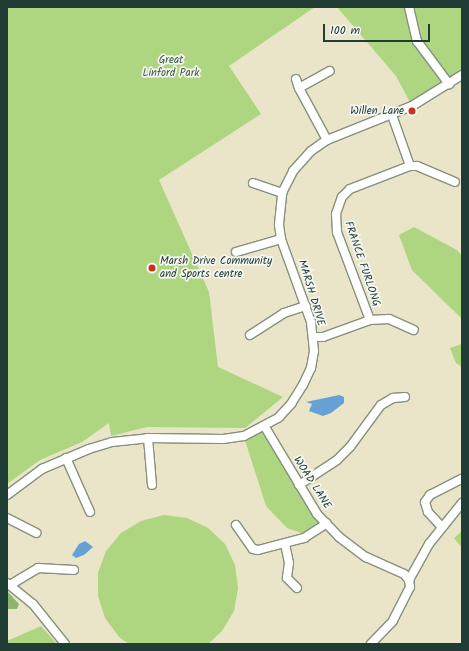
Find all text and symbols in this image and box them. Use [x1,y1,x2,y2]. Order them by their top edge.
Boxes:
scale bar [325,16,432,42]
text: 100 m [330,21,360,40]
park label: Great Linford Park [142,54,200,80]
place label: Willen Lane [350,104,404,118]
marker: Willen Lane [407,106,417,116]
street label: FRANCE FURLONG [341,220,383,308]
place label: Marsh Drive Community and Sports centre [160,255,272,281]
street label: MARSH DRIVE [295,258,327,328]
marker: Marsh Drive Community and Sports centre [147,263,157,273]
street label: WOAD LANE [290,454,334,512]

